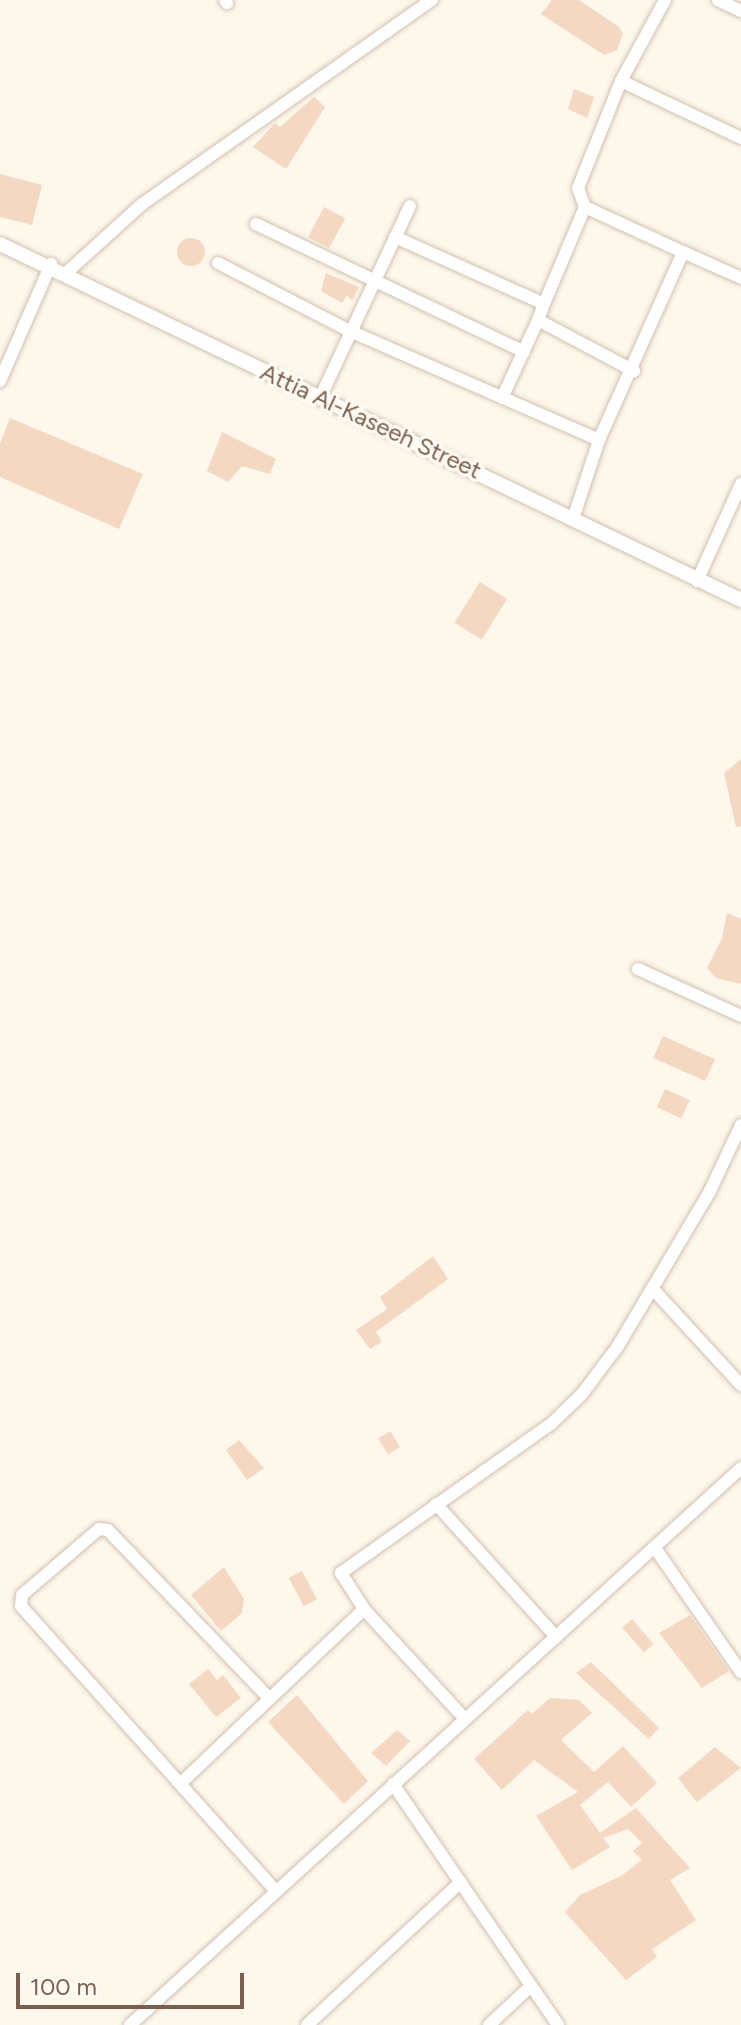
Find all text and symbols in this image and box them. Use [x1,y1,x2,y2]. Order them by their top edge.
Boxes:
street label: Attia Al-Kaseeh Street [256,357,486,485]
scale bar [20,1957,248,2007]
text: 100 m [30,1972,97,2001]

